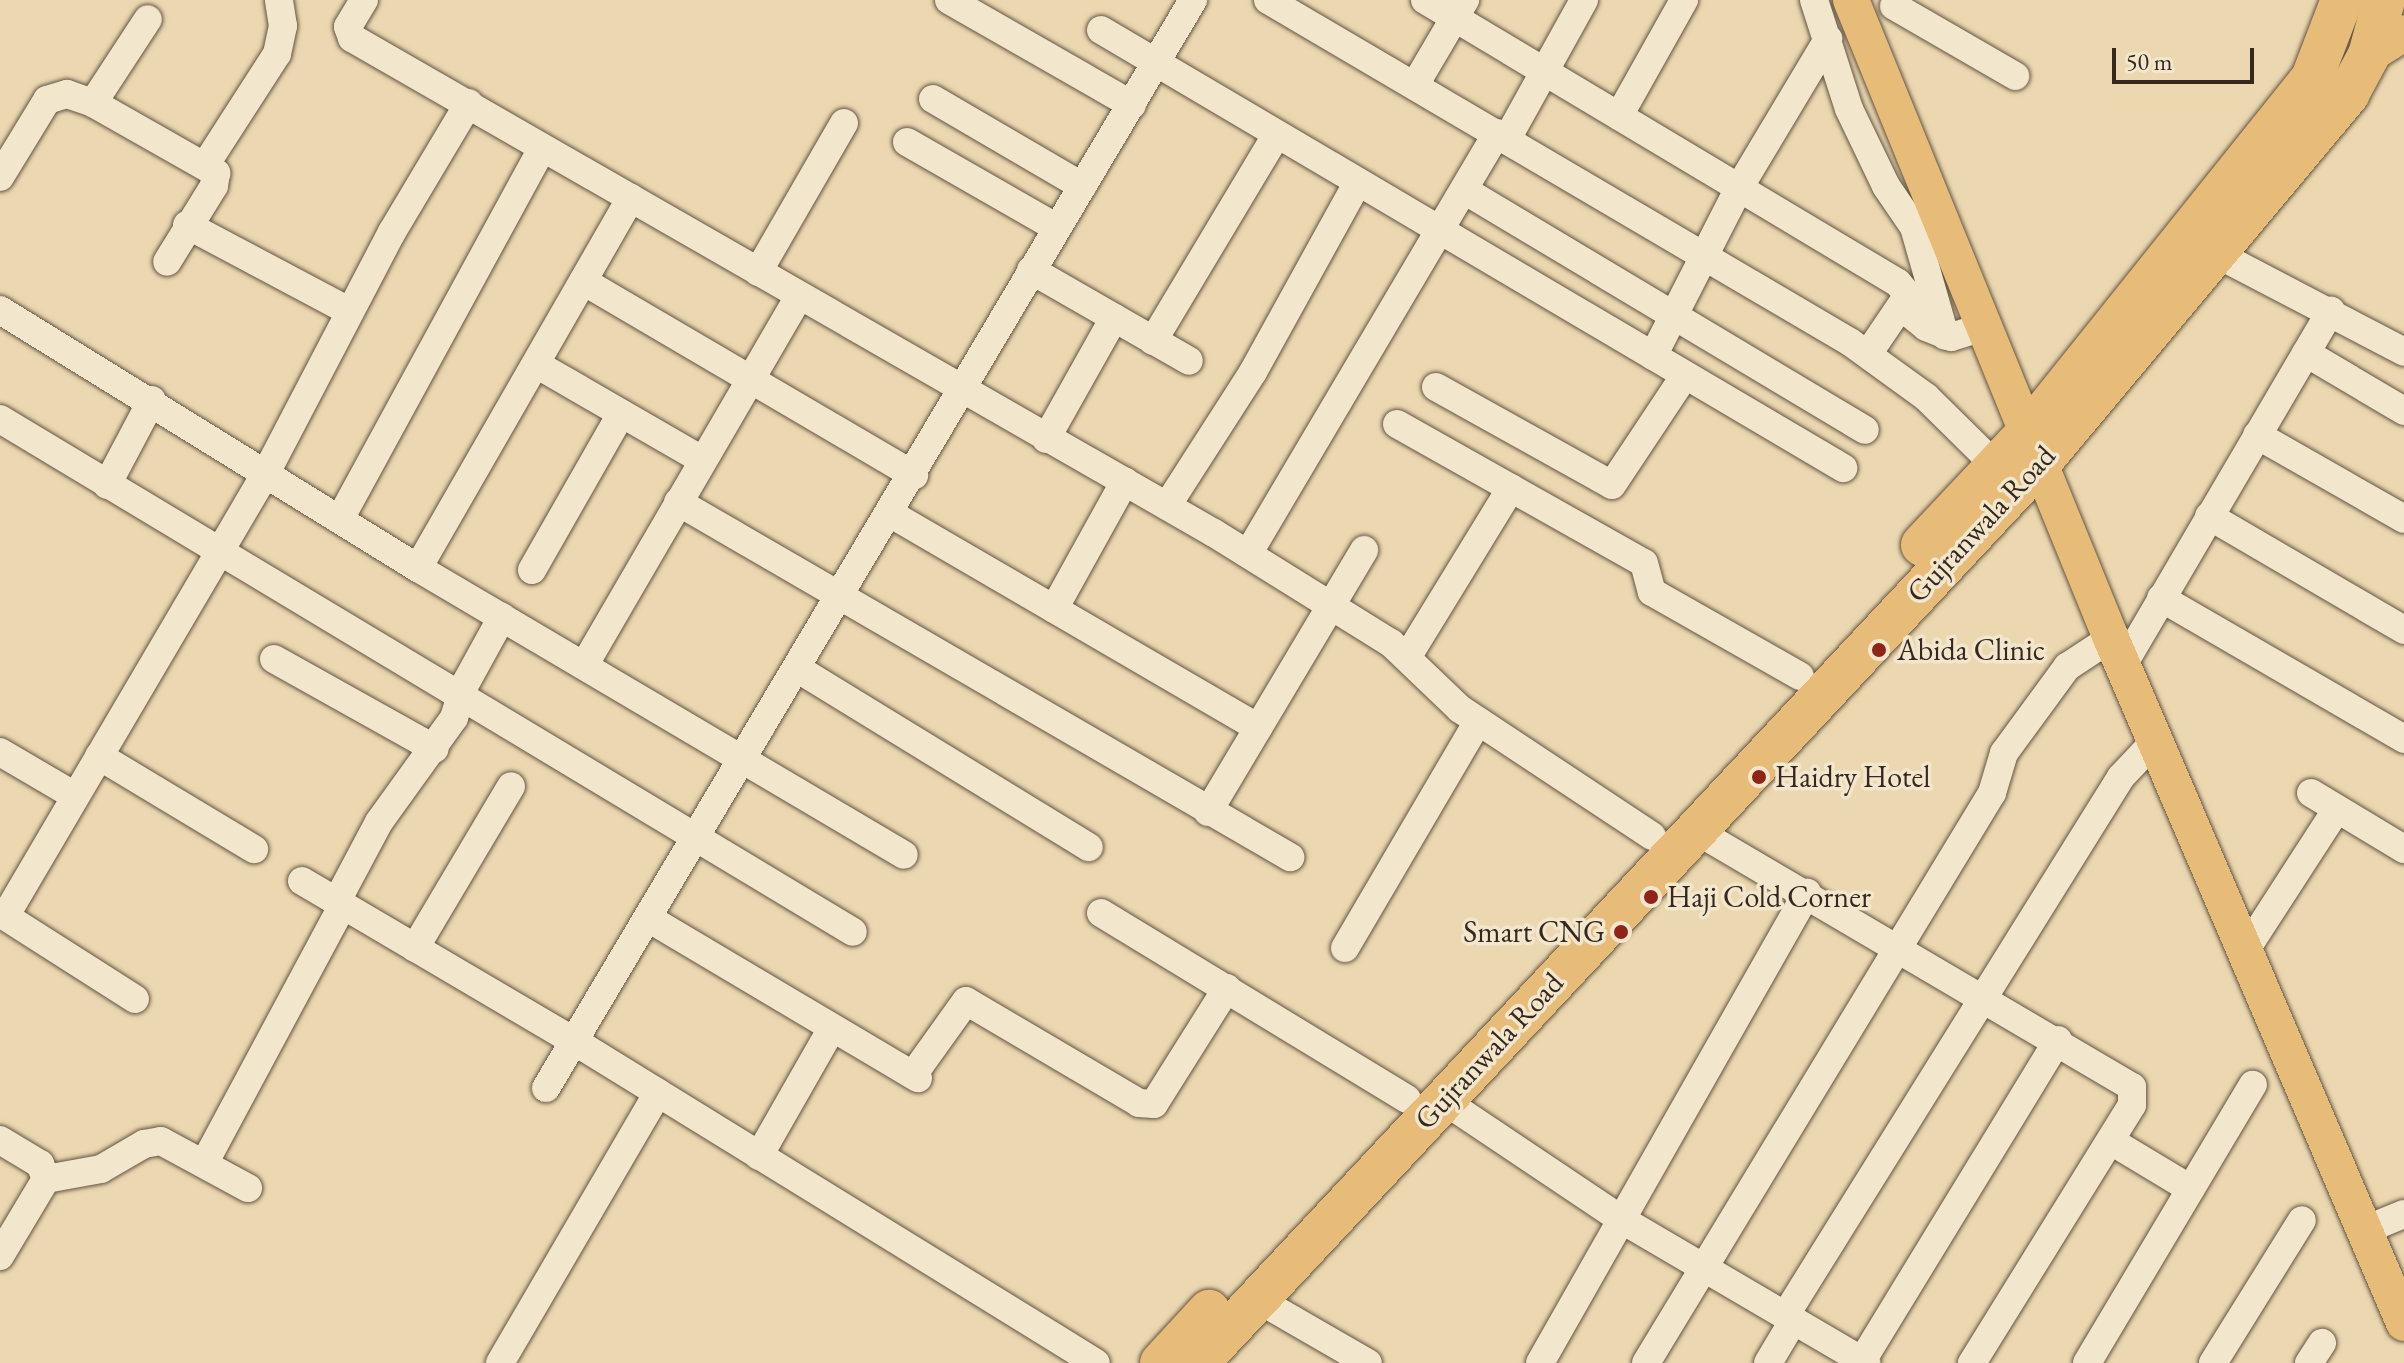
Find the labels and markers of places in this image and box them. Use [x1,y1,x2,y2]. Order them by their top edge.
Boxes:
place label: Abida Clinic [1897,632,2045,668]
marker: Abida Clinic [1868,639,1890,661]
place label: Haidry Hotel [1775,759,1930,795]
marker: Haidry Hotel [1750,768,1768,786]
place label: Haji Cold Corner [1667,879,1871,915]
marker: Haji Cold Corner [1642,888,1660,906]
place label: Smart CNG [1463,914,1605,950]
marker: Smart CNG [1612,923,1630,941]

